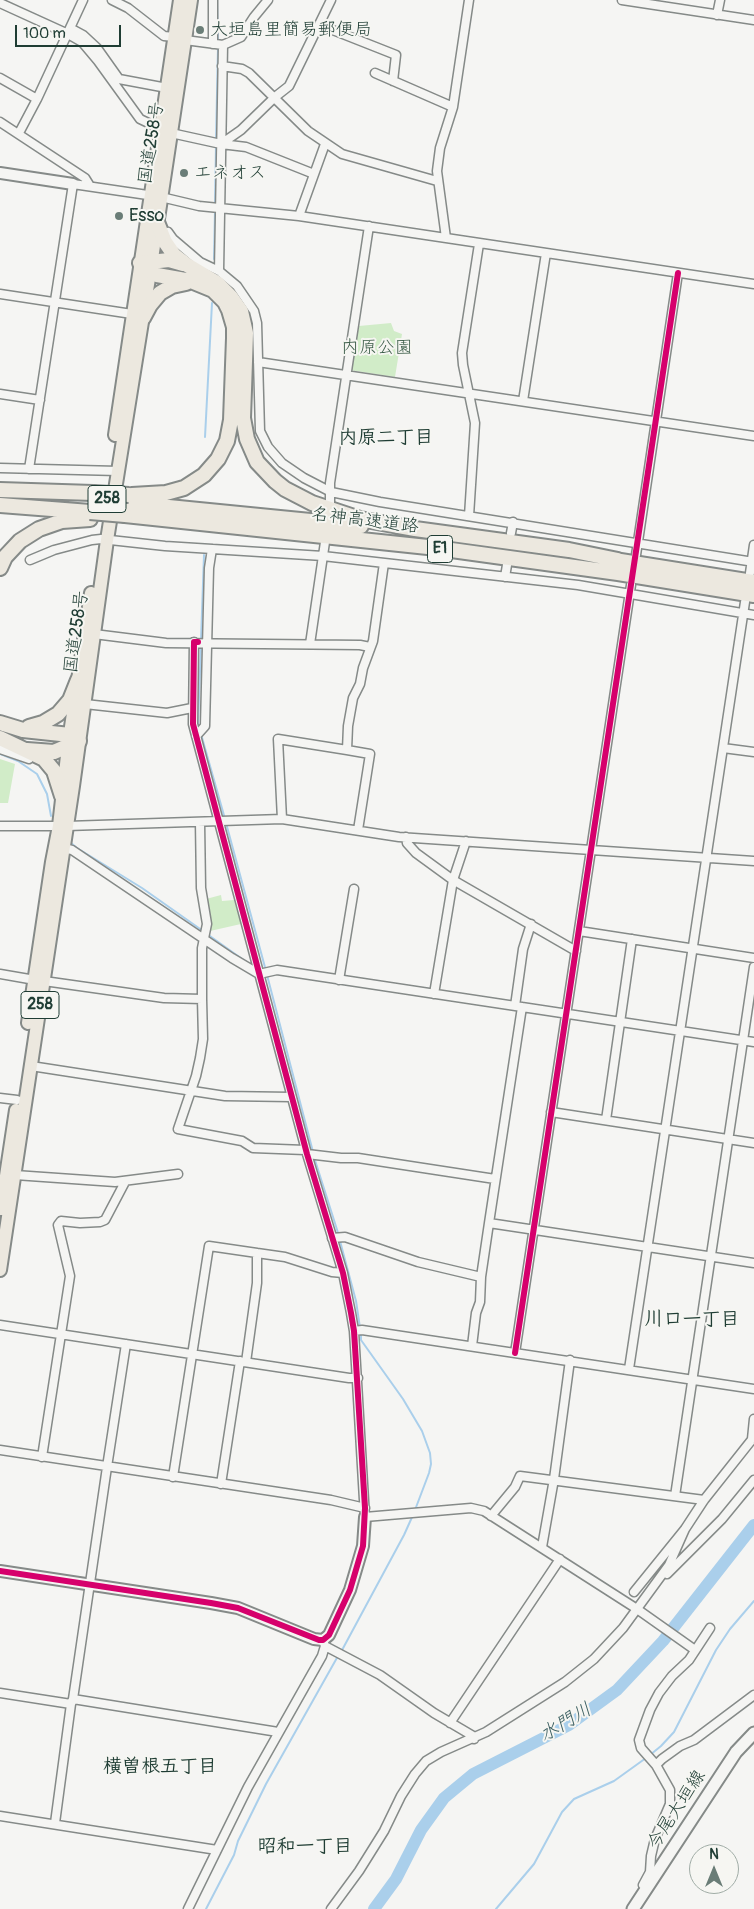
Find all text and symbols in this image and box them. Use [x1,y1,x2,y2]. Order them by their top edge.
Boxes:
scale bar [18,15,124,47]
place label: 大垣島里簡易郵便局 [210,19,372,41]
text: 100 m [23,24,66,43]
marker: 大垣島里簡易郵便局 [194,24,206,36]
street label: 国道258号 [135,100,169,186]
place label: エネオス [194,162,266,184]
marker: エネオス [178,167,190,179]
place label: Esso [129,205,164,227]
marker: Esso [113,210,125,222]
park label: 内原公園 [341,337,413,359]
district label: 内原二丁目 [339,427,433,449]
road number: 258 [88,486,126,512]
street label: 名神高速道路 [310,504,420,538]
road number: E1 [428,536,452,562]
street label: 国道258号 [61,589,93,675]
road number: 258 [21,992,59,1018]
district label: 川口一丁目 [645,1309,739,1331]
water label: 水門川 [536,1699,596,1747]
district label: 横曽根五丁目 [103,1756,217,1778]
street label: 今尾大垣線 [643,1766,711,1854]
district label: 昭和一丁目 [258,1836,352,1858]
north arrow [689,1844,739,1894]
text: N [709,1846,719,1863]

